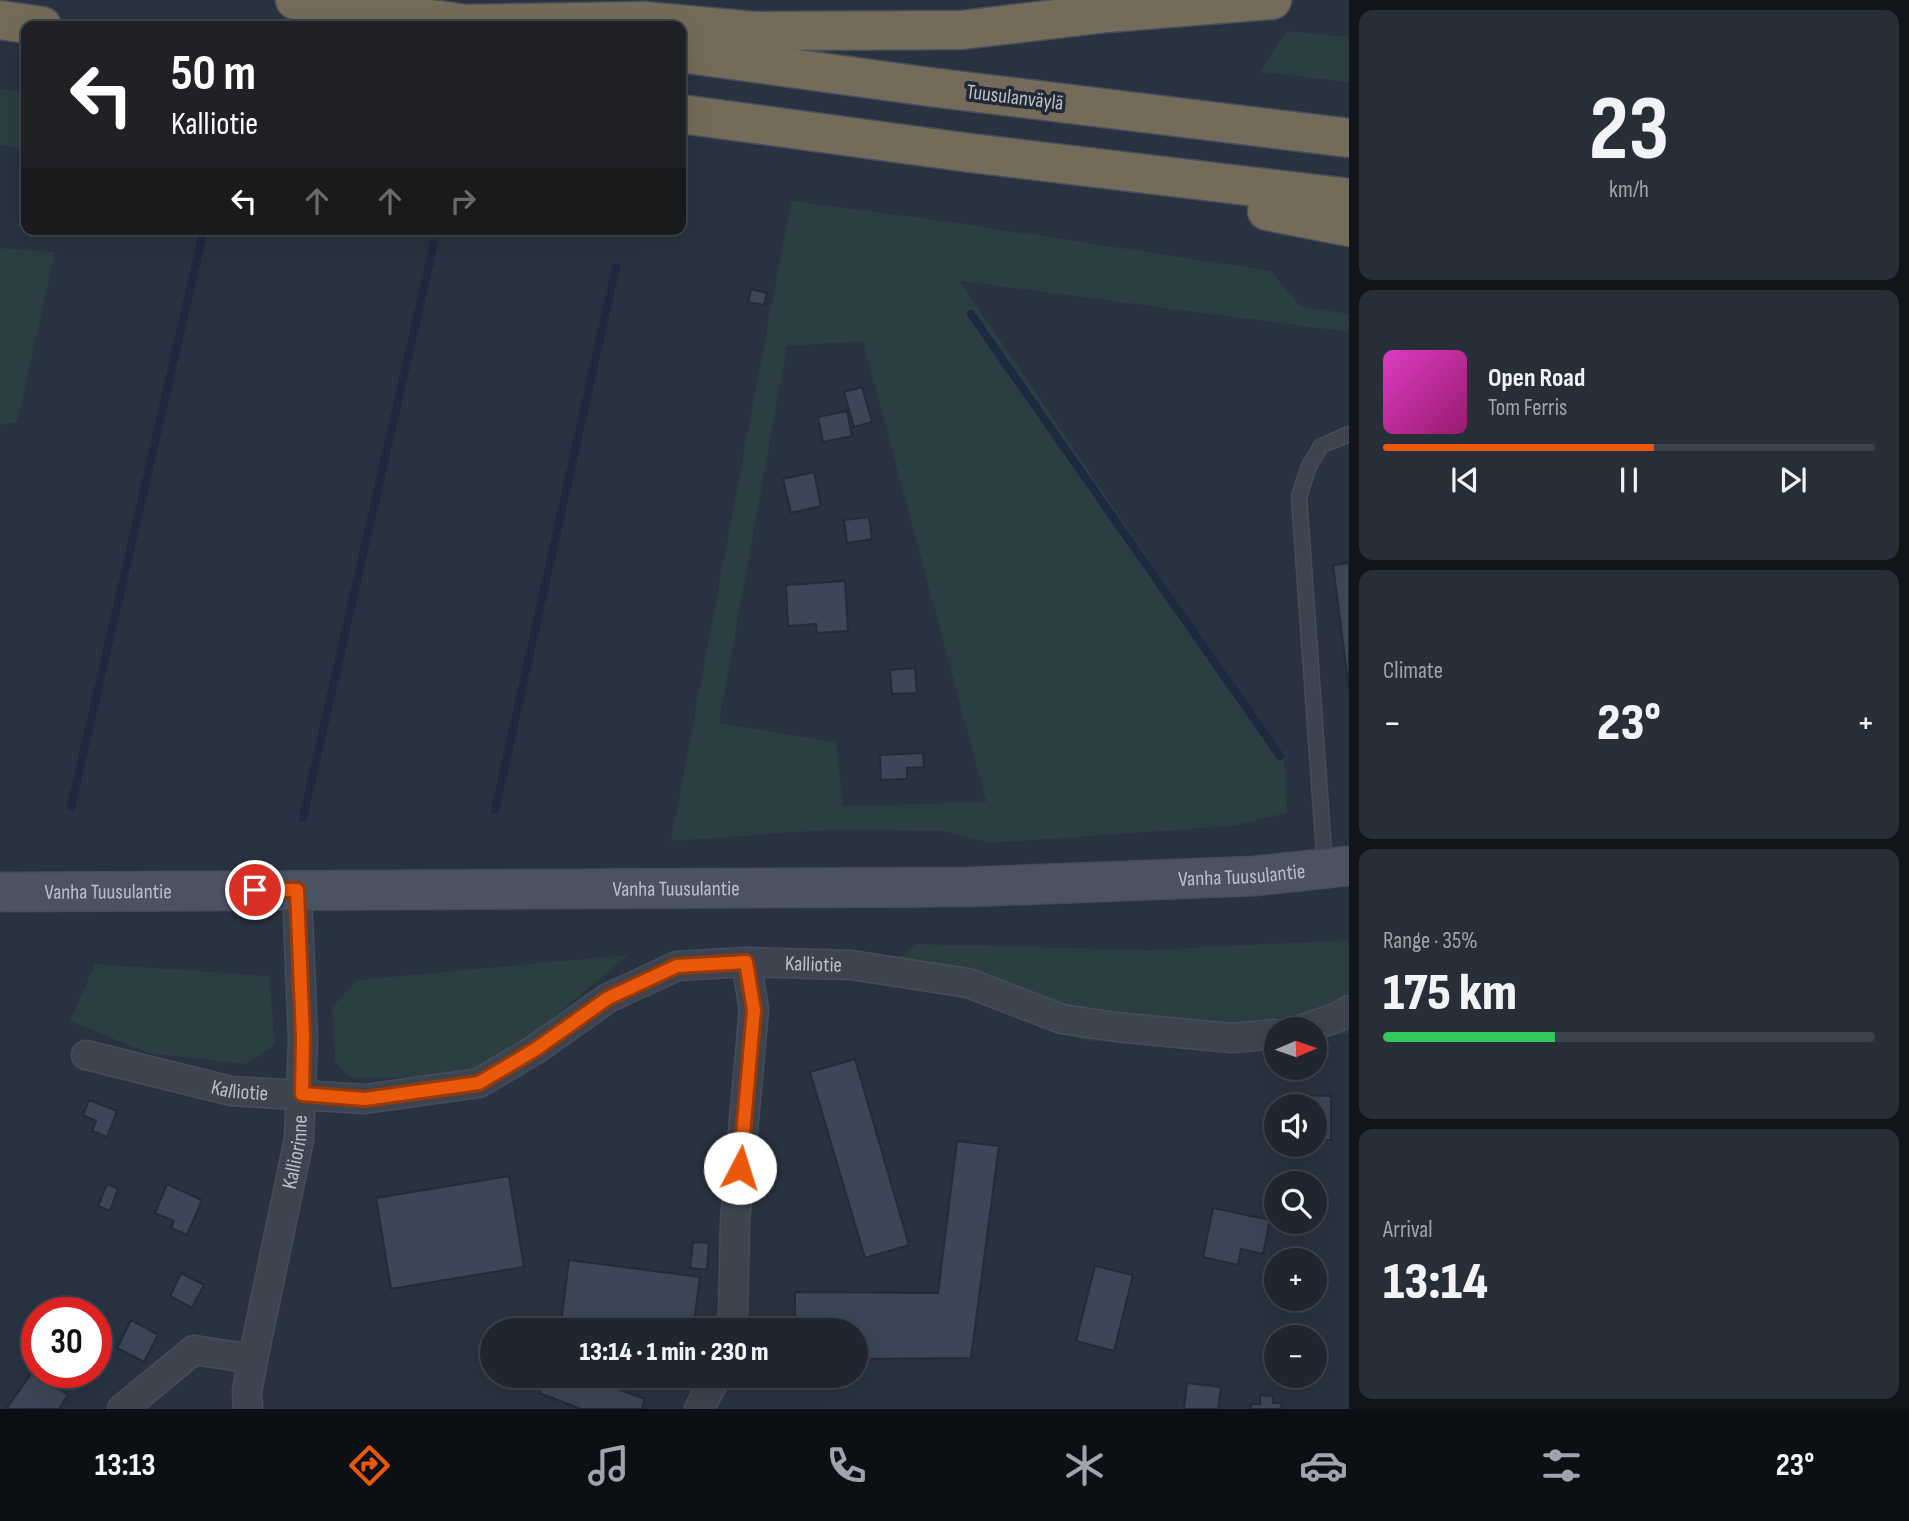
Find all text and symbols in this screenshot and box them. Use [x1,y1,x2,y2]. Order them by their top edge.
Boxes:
text: 50 m [171,45,256,104]
icon: left [56,49,147,140]
text: 23 [1589,76,1669,185]
street label: Tuusulanväylä [965,79,1065,116]
text: Kalliotie [171,105,258,144]
text: km/h [1609,176,1649,204]
icon: left [225,182,263,220]
icon: ahead [298,182,336,220]
icon: ahead [371,182,409,220]
icon: right [444,182,482,220]
text: Open Road [1488,363,1585,394]
text: Tom Ferris [1488,394,1567,422]
icon: previous [1446,461,1484,499]
icon: pause [1610,461,1648,499]
icon: next [1774,461,1812,499]
text: Climate [1383,657,1443,685]
text: 23° [1597,692,1661,755]
text: − [1383,701,1402,746]
text: + [1856,701,1875,746]
street label: Vanha Tuusulantie [1178,859,1306,892]
pin [225,860,285,920]
icon: arrive [236,871,274,909]
street label: Vanha Tuusulantie [612,876,740,902]
street label: Vanha Tuusulantie [44,879,172,905]
text: Range · 35% [1383,927,1478,955]
street label: Kalliotie [785,951,842,978]
text: 175 km [1383,962,1517,1025]
north arrow [1264,1017,1326,1080]
map controls [1264,1017,1327,1388]
street label: Kalliotie [208,1075,269,1106]
button: sound [1264,1094,1327,1157]
street label: Kalliorinne [277,1114,313,1191]
position arrow [703,1131,777,1205]
button: search [1264,1171,1327,1234]
text: Arrival [1383,1216,1432,1244]
button: + [1264,1248,1327,1311]
text: 13:14 [1383,1251,1488,1314]
speed limit sign: 30 [21,1297,112,1388]
button: − [1264,1325,1327,1388]
text: 13:14 · 1 min · 230 m [579,1337,769,1368]
icon: directions [345,1441,394,1490]
icon: music [584,1441,633,1490]
icon: phone [822,1441,871,1490]
icon: climate [1060,1441,1109,1490]
icon: car [1299,1441,1348,1490]
icon: filters [1537,1441,1586,1490]
text: 13:13 [95,1446,156,1485]
text: 23° [1776,1446,1814,1485]

